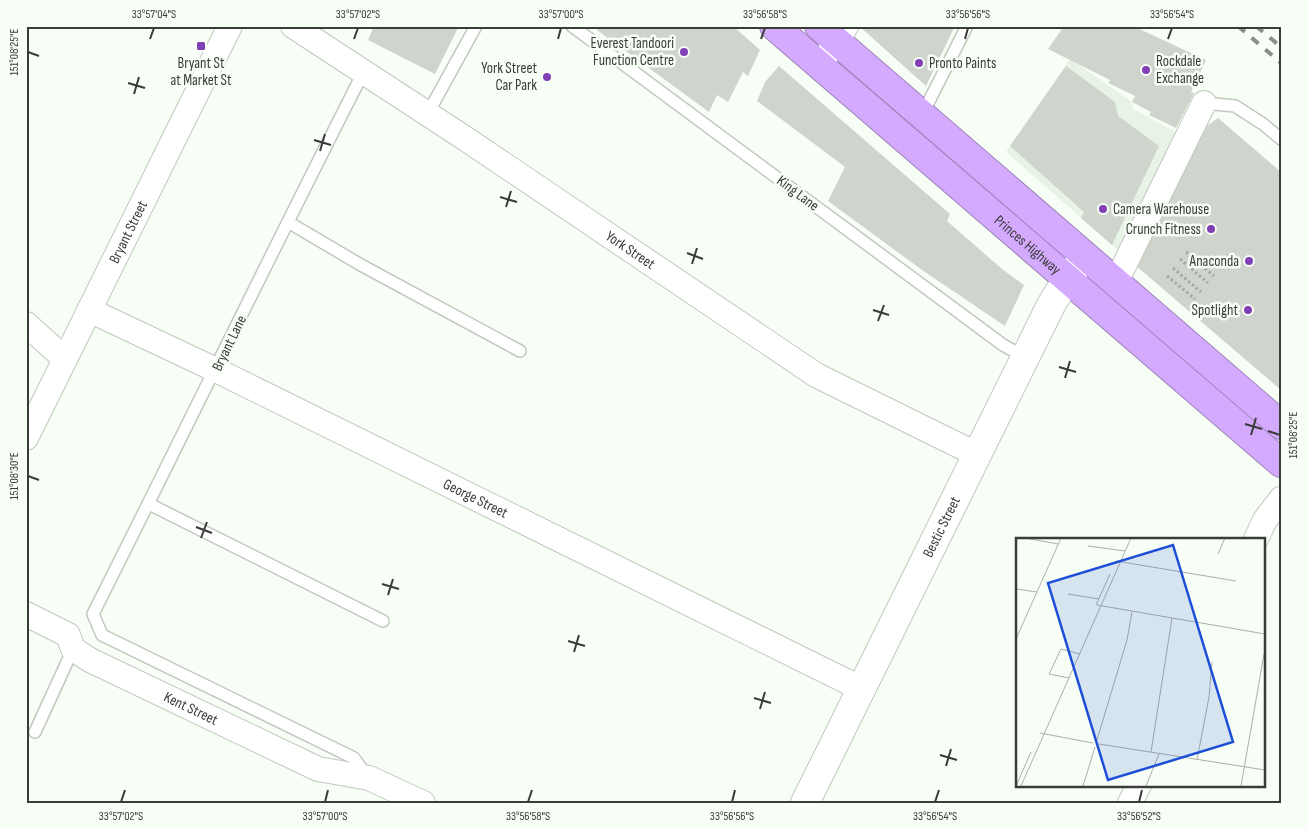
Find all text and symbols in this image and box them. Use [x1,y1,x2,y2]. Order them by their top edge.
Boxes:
text: 33°57'04"S [132,7,176,22]
text: 33°57'02"S [336,7,380,22]
text: 33°57'00"S [539,7,583,22]
text: 33°56'58"S [743,7,787,22]
text: 33°56'56"S [946,7,990,22]
text: 33°56'54"S [1150,7,1194,22]
text: 151°08'25"E [7,29,22,75]
place label: Everest Tandoori Function Centre [591,34,674,70]
marker: Bryant St at Market St [195,40,207,52]
marker: Everest Tandoori Function Centre [678,46,690,58]
place label: Rockdale Exchange [1156,52,1204,88]
place label: Bryant St at Market St [170,54,232,90]
place label: Pronto Paints [929,54,996,73]
marker: Pronto Paints [913,57,925,69]
place label: York Street Car Park [481,59,537,95]
marker: Rockdale Exchange [1140,64,1152,76]
marker: York Street Car Park [541,71,553,83]
street label: King Lane [773,171,823,215]
street label: Bryant Street [105,197,152,267]
place label: Camera Warehouse [1113,200,1209,219]
marker: Camera Warehouse [1097,203,1109,215]
street label: Princes Highway [990,211,1065,279]
place label: Crunch Fitness [1126,220,1201,239]
marker: Crunch Fitness [1205,223,1217,235]
street label: York Street [602,227,659,274]
place label: Anaconda [1188,252,1239,271]
marker: Anaconda [1243,255,1255,267]
place label: Spotlight [1192,301,1238,320]
marker: Spotlight [1242,304,1254,316]
street label: Bryant Lane [208,312,251,374]
text: 151°08'25"E [1286,412,1301,458]
text: 151°08'30"E [7,452,22,500]
street label: George Street [440,475,511,523]
street label: Bestic Street [919,493,965,561]
inset map [1016,538,1264,786]
street label: Kent Street [161,688,221,730]
text: 33°57'02"S [99,809,143,824]
text: 33°57'00"S [303,809,347,824]
text: 33°56'58"S [506,809,550,824]
text: 33°56'56"S [710,809,754,824]
text: 33°56'54"S [913,809,957,824]
text: 33°56'52"S [1117,809,1161,824]

